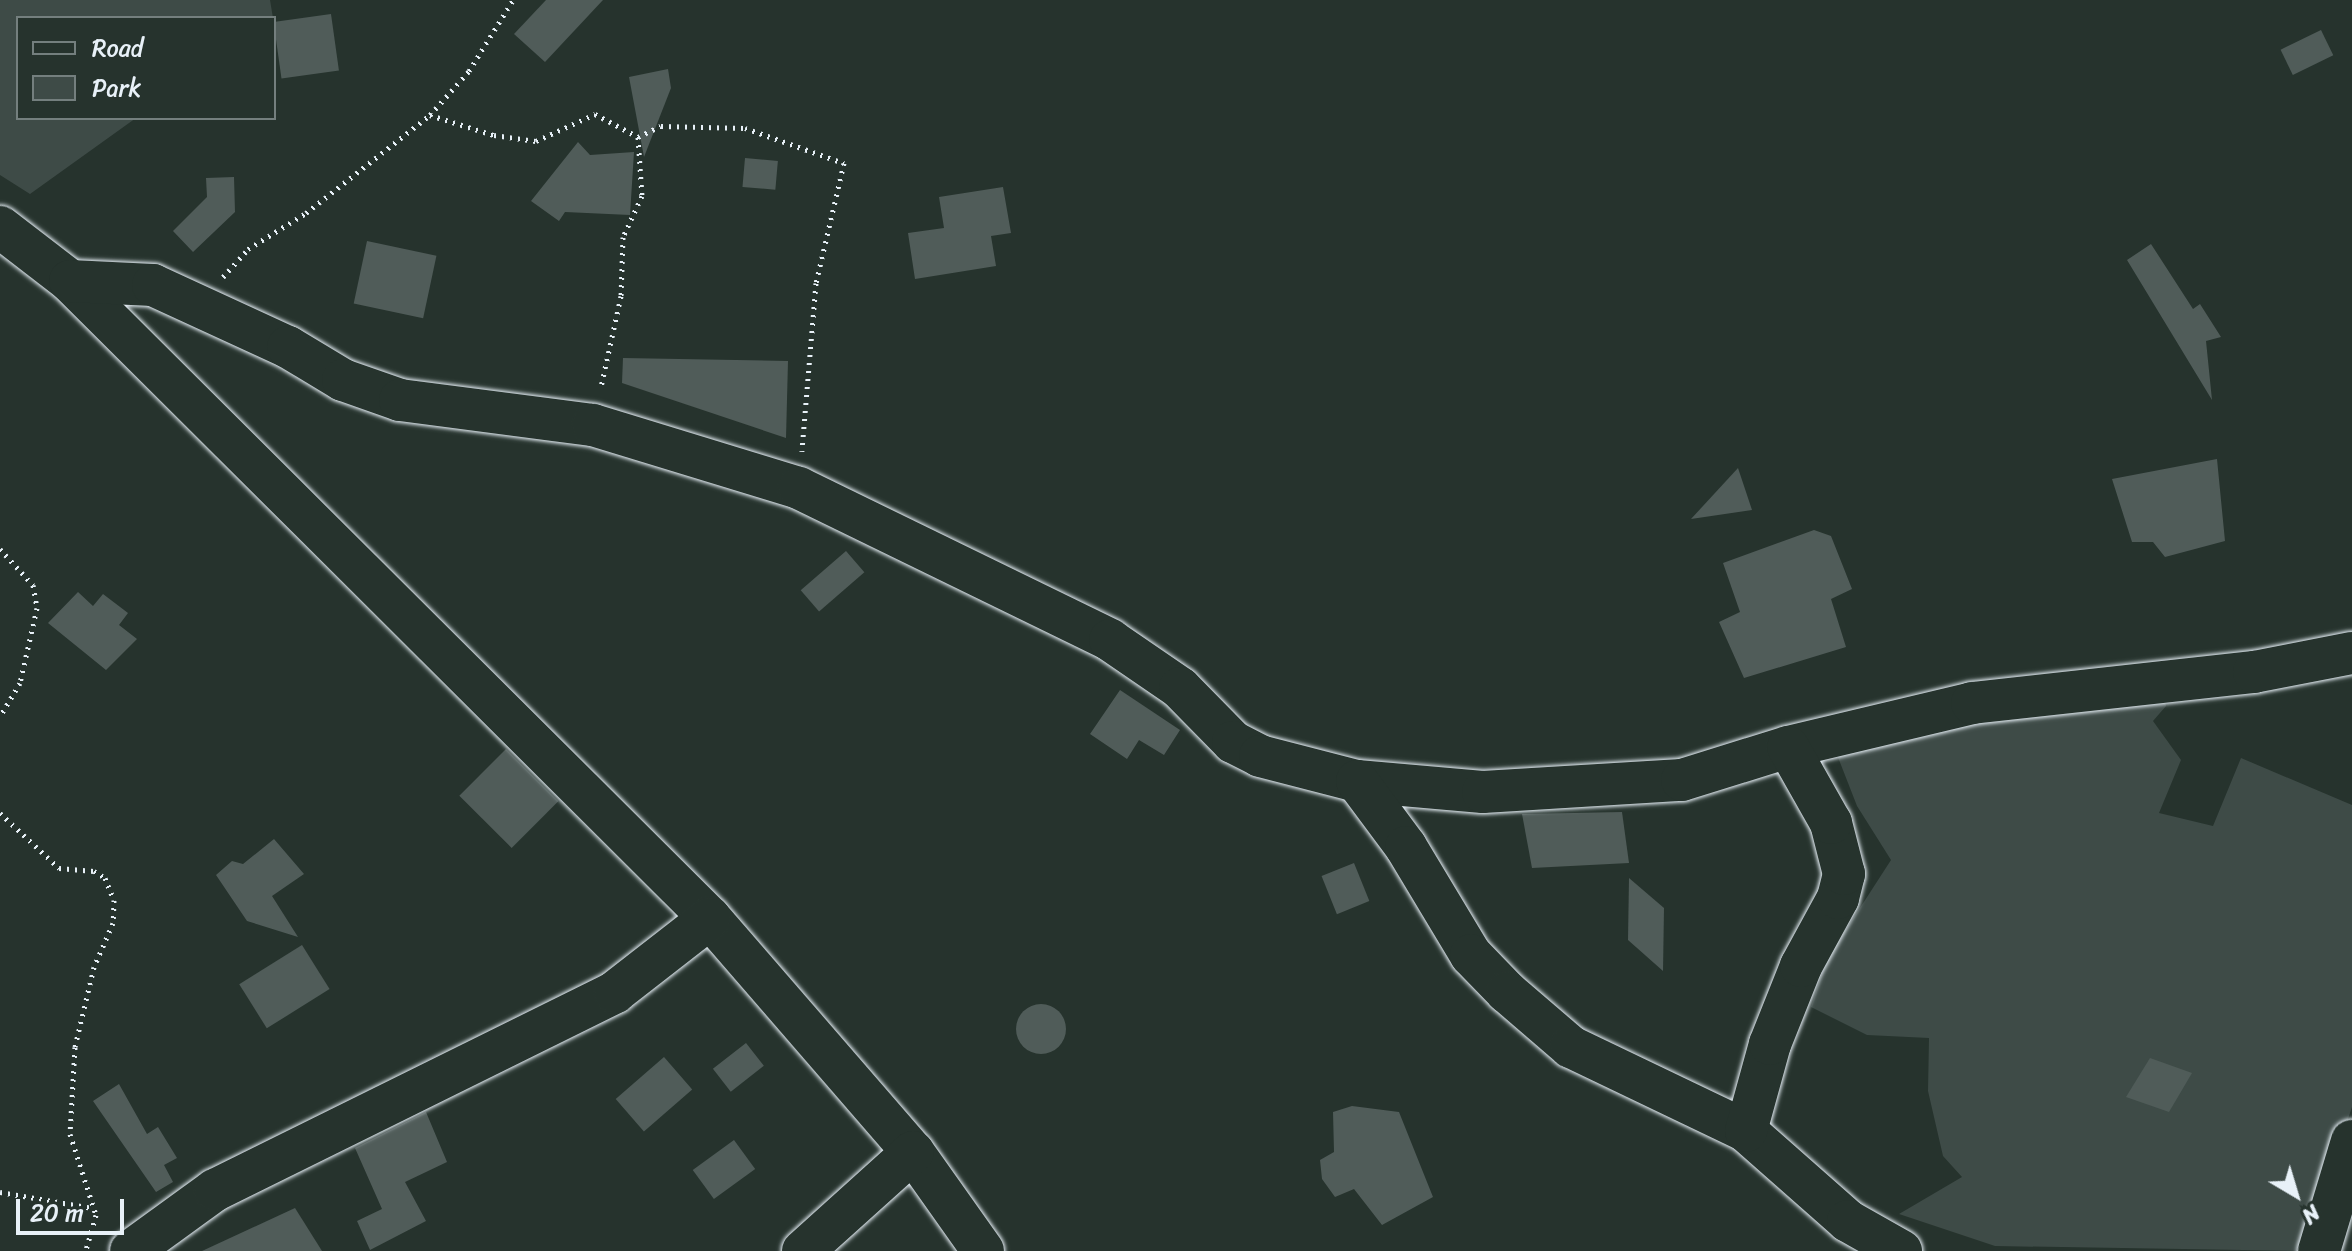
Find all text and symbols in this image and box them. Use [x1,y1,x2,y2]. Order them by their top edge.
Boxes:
legend [16,16,276,120]
text: Road [92,27,143,69]
text: Park [92,67,141,109]
north arrow [2256,1155,2336,1235]
scale bar [20,1183,128,1233]
text: 20 m [30,1192,84,1234]
text: N [2293,1194,2329,1234]

